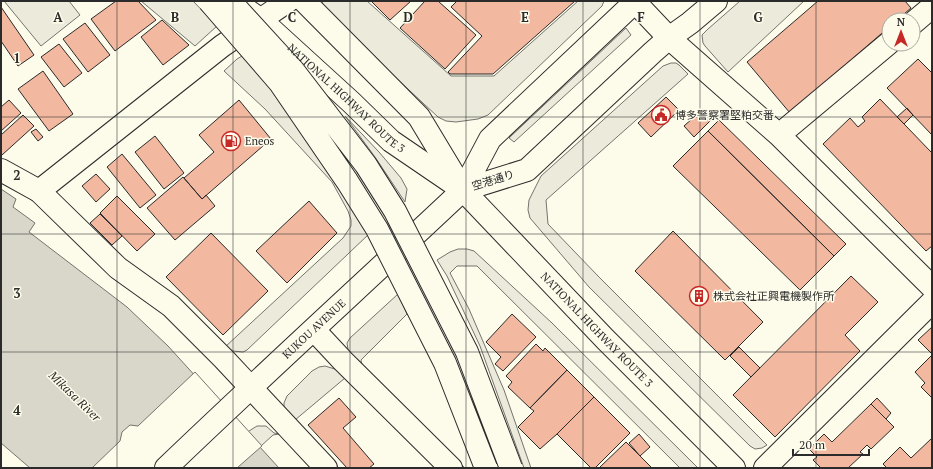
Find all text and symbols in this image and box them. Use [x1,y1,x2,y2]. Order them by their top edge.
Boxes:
text: A [53,8,63,26]
text: B [171,8,179,26]
text: C [288,8,296,26]
text: D [403,8,413,26]
text: E [521,8,529,26]
text: F [637,8,645,26]
text: G [753,8,763,26]
north arrow [881,12,921,52]
text: N [897,15,906,29]
street label: NATIONAL HIGHWAY ROUTE 3 [285,41,408,156]
text: 1 [13,49,21,67]
public building icon: 博多警察署堅粕交番 [650,104,672,126]
place label: 博多警察署堅粕交番 [675,108,774,122]
fuel station icon: Eneos [220,130,242,152]
place label: Eneos [245,134,275,148]
text: 2 [13,166,21,184]
street label: 空港通り [470,167,516,193]
street label: NATIONAL HIGHWAY ROUTE 3 [538,269,656,390]
text: 3 [13,284,21,302]
building icon: 株式会社正興電機製作所 [688,285,710,307]
place label: 株式会社正興電機製作所 [713,289,835,303]
street label: KUKOU AVENUE [279,296,348,362]
water label: Mikasa River [45,367,105,425]
text: 4 [13,401,21,419]
scale bar [793,431,869,457]
text: 20 m [799,437,826,452]

